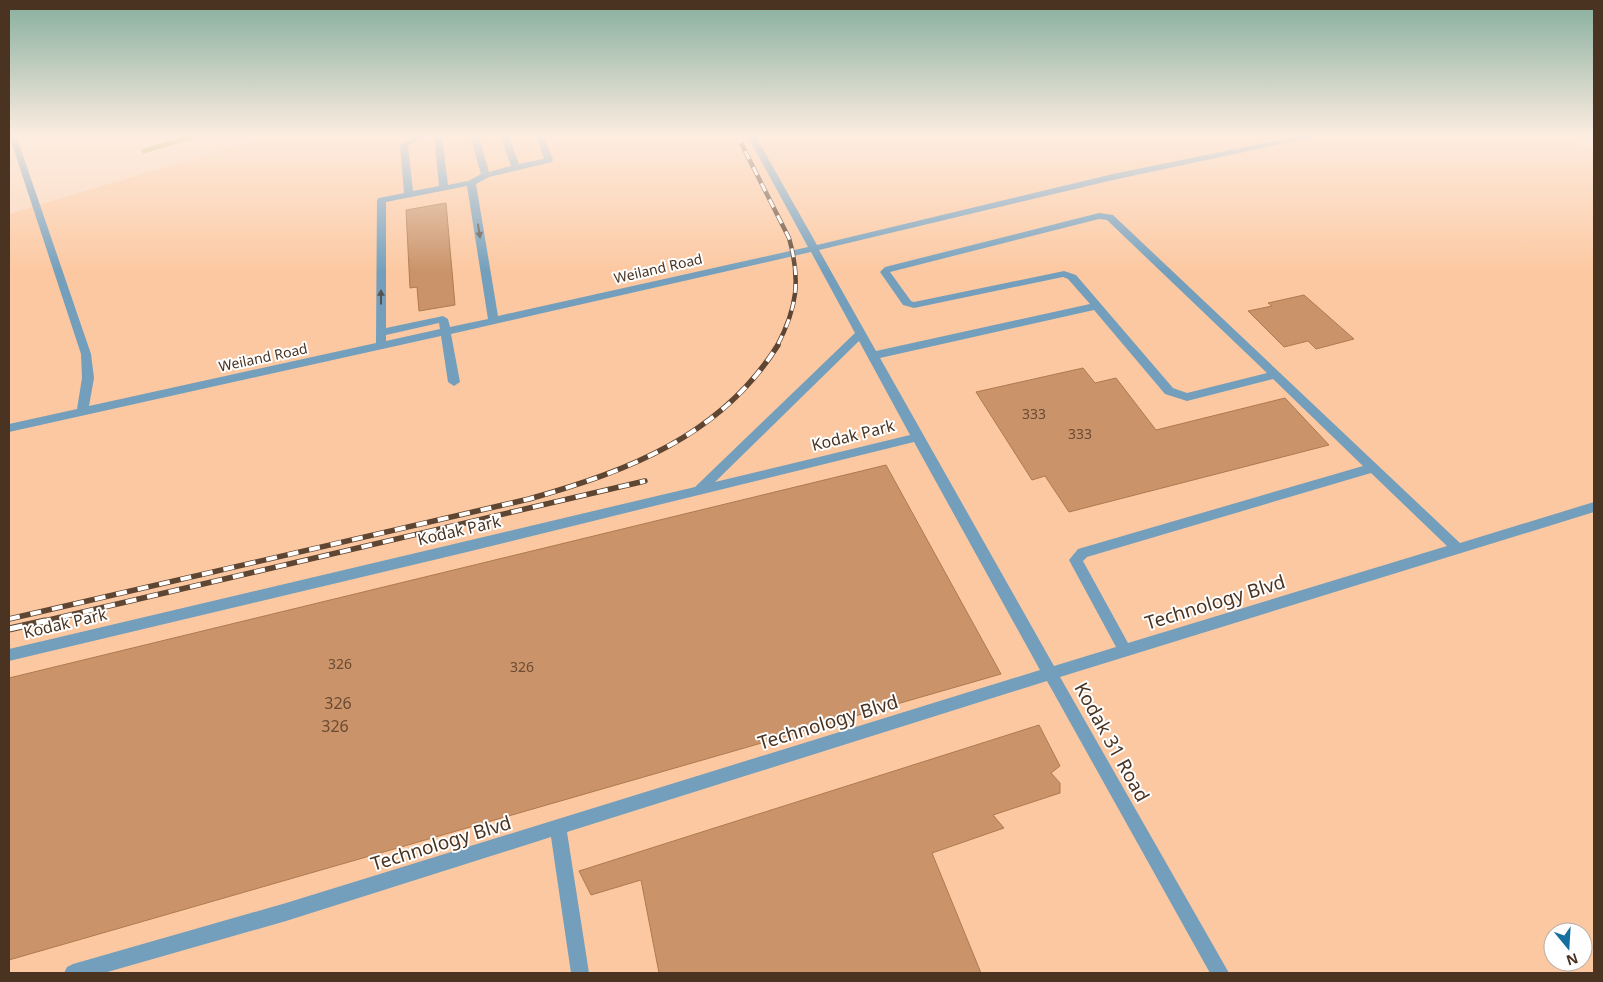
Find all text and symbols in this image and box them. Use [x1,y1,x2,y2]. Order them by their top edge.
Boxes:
one-way arrow [476,223,484,239]
street label: Weiland Road [612,249,704,287]
one-way arrow [377,289,385,305]
street label: Weiland Road [217,338,309,376]
house number: 333 [1022,404,1046,423]
street label: Kodak Park [809,414,897,456]
house number: 333 [1068,424,1092,443]
street label: Kodak Park [415,510,503,550]
street label: Technology Blvd [1142,568,1288,636]
street label: Kodak Park [21,603,109,643]
house number: 326 [328,654,352,673]
house number: 326 [510,657,534,676]
street label: Kodak 31 Road [1068,678,1156,806]
street label: Technology Blvd [755,688,901,756]
house number: 326 [324,692,352,714]
house number: 326 [321,715,349,737]
street label: Technology Blvd [368,809,514,877]
north arrow [1543,922,1593,972]
text: N [1564,949,1581,971]

